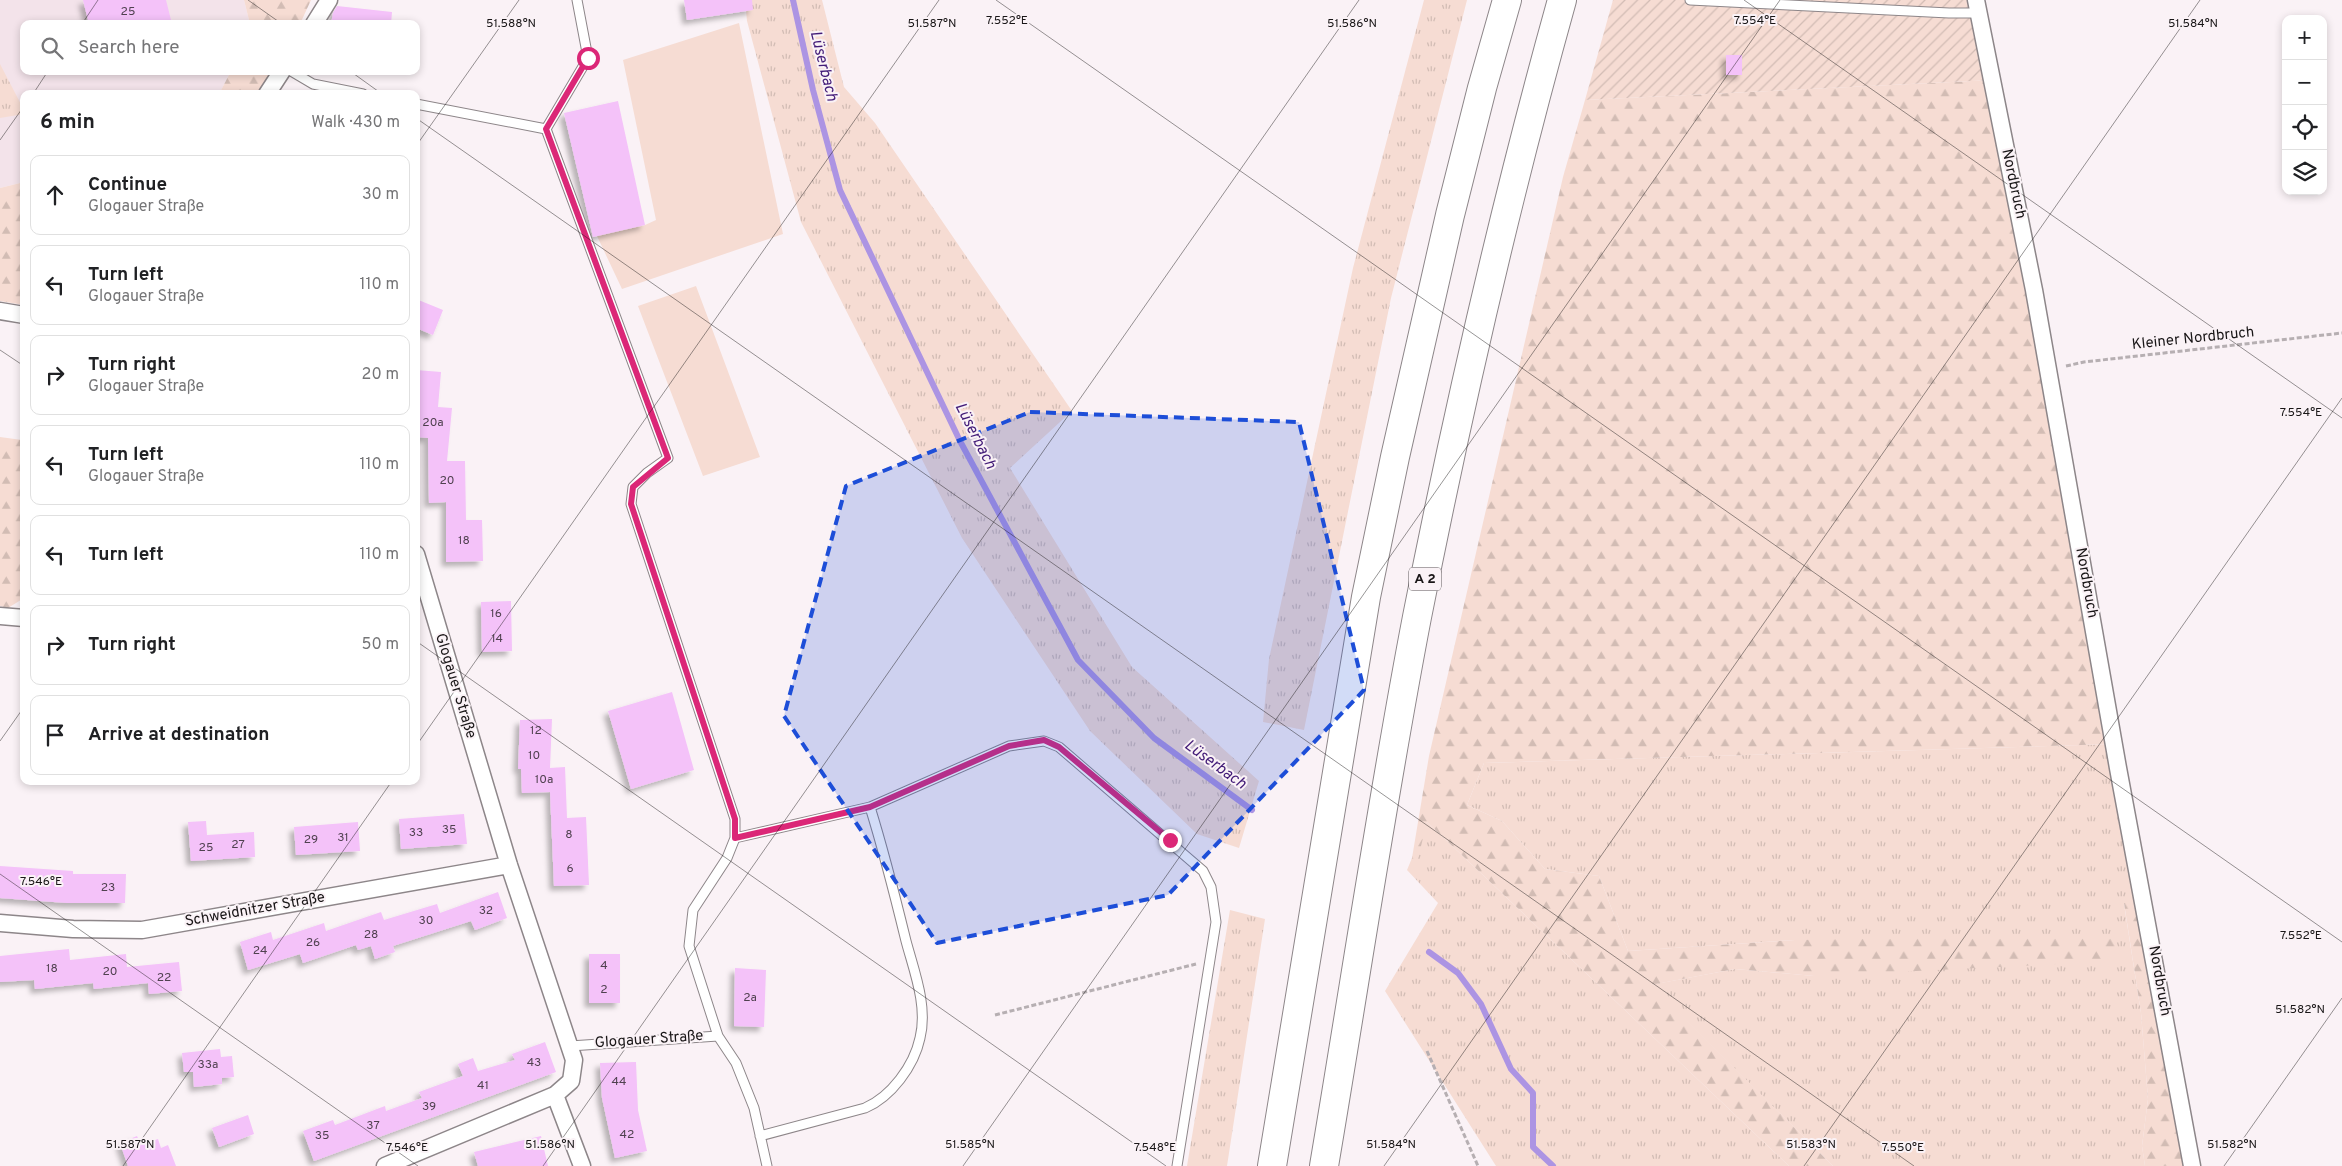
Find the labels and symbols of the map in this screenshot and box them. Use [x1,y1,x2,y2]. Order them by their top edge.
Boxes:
house number: 25 [121,4,135,20]
text: 7.552°E [986,13,1028,29]
text: 7.554°E [1734,13,1776,29]
text: 51.588°N [486,16,536,32]
text: 51.587°N [908,16,956,32]
text: 51.586°N [1327,16,1377,32]
text: 51.584°N [2168,16,2218,32]
water label: Lüserbach [805,29,842,104]
route start [577,47,600,70]
street label: Nordbruch [1996,147,2030,221]
street label: Kleiner Nordbruch [2131,323,2255,355]
water label: Lüserbach [950,399,1000,473]
text: 7.554°E [2280,405,2322,421]
house number: 20a [422,415,444,431]
house number: 20 [439,473,455,489]
house number: 18 [458,533,470,549]
street label: Nordbruch [2070,546,2102,620]
road number: A 2 [1409,568,1441,590]
house number: 16 [490,606,502,622]
street label: Glogauer Straße [430,631,480,741]
house number: 14 [491,631,503,647]
house number: 12 [530,723,542,739]
water label: Lüserbach [1180,736,1250,794]
house number: 10 [528,748,540,764]
house number: 10a [535,772,553,788]
house number: 35 [442,822,456,838]
house number: 33 [409,825,423,841]
house number: 8 [565,827,573,843]
route end [1159,829,1182,852]
house number: 31 [337,830,349,846]
house number: 29 [304,832,318,848]
house number: 27 [231,837,245,853]
house number: 25 [199,840,213,856]
house number: 6 [566,861,574,877]
text: 7.546°E [20,874,62,890]
house number: 23 [101,880,115,896]
street label: Schweidnitzer Straße [183,888,327,932]
house number: 32 [479,903,493,919]
house number: 30 [419,913,433,929]
house number: 28 [364,927,378,943]
text: 7.552°E [2280,928,2322,944]
house number: 26 [306,935,320,951]
house number: 24 [253,943,267,959]
street label: Nordbruch [2143,944,2175,1018]
house number: 4 [600,958,608,974]
house number: 18 [46,961,58,977]
house number: 20 [102,964,118,980]
house number: 22 [157,970,171,986]
house number: 2 [600,982,608,998]
house number: 2a [743,990,757,1006]
text: 51.582°N [2275,1002,2325,1018]
street label: Glogauer Straße [594,1027,704,1053]
house number: 43 [527,1055,541,1071]
house number: 33a [198,1057,218,1073]
house number: 44 [612,1074,626,1090]
house number: 41 [477,1078,489,1094]
house number: 39 [422,1099,436,1115]
house number: 37 [366,1118,380,1134]
house number: 42 [620,1127,634,1143]
house number: 35 [315,1128,329,1144]
text: 51.587°N [106,1137,154,1153]
text: 51.586°N [525,1137,575,1153]
text: 51.585°N [945,1137,995,1153]
text: 51.584°N [1366,1137,1416,1153]
text: 51.583°N [1786,1137,1836,1153]
text: 51.582°N [2207,1137,2257,1153]
text: 7.546°E [386,1140,428,1156]
text: 7.548°E [1134,1140,1176,1156]
text: 7.550°E [1882,1140,1924,1156]

